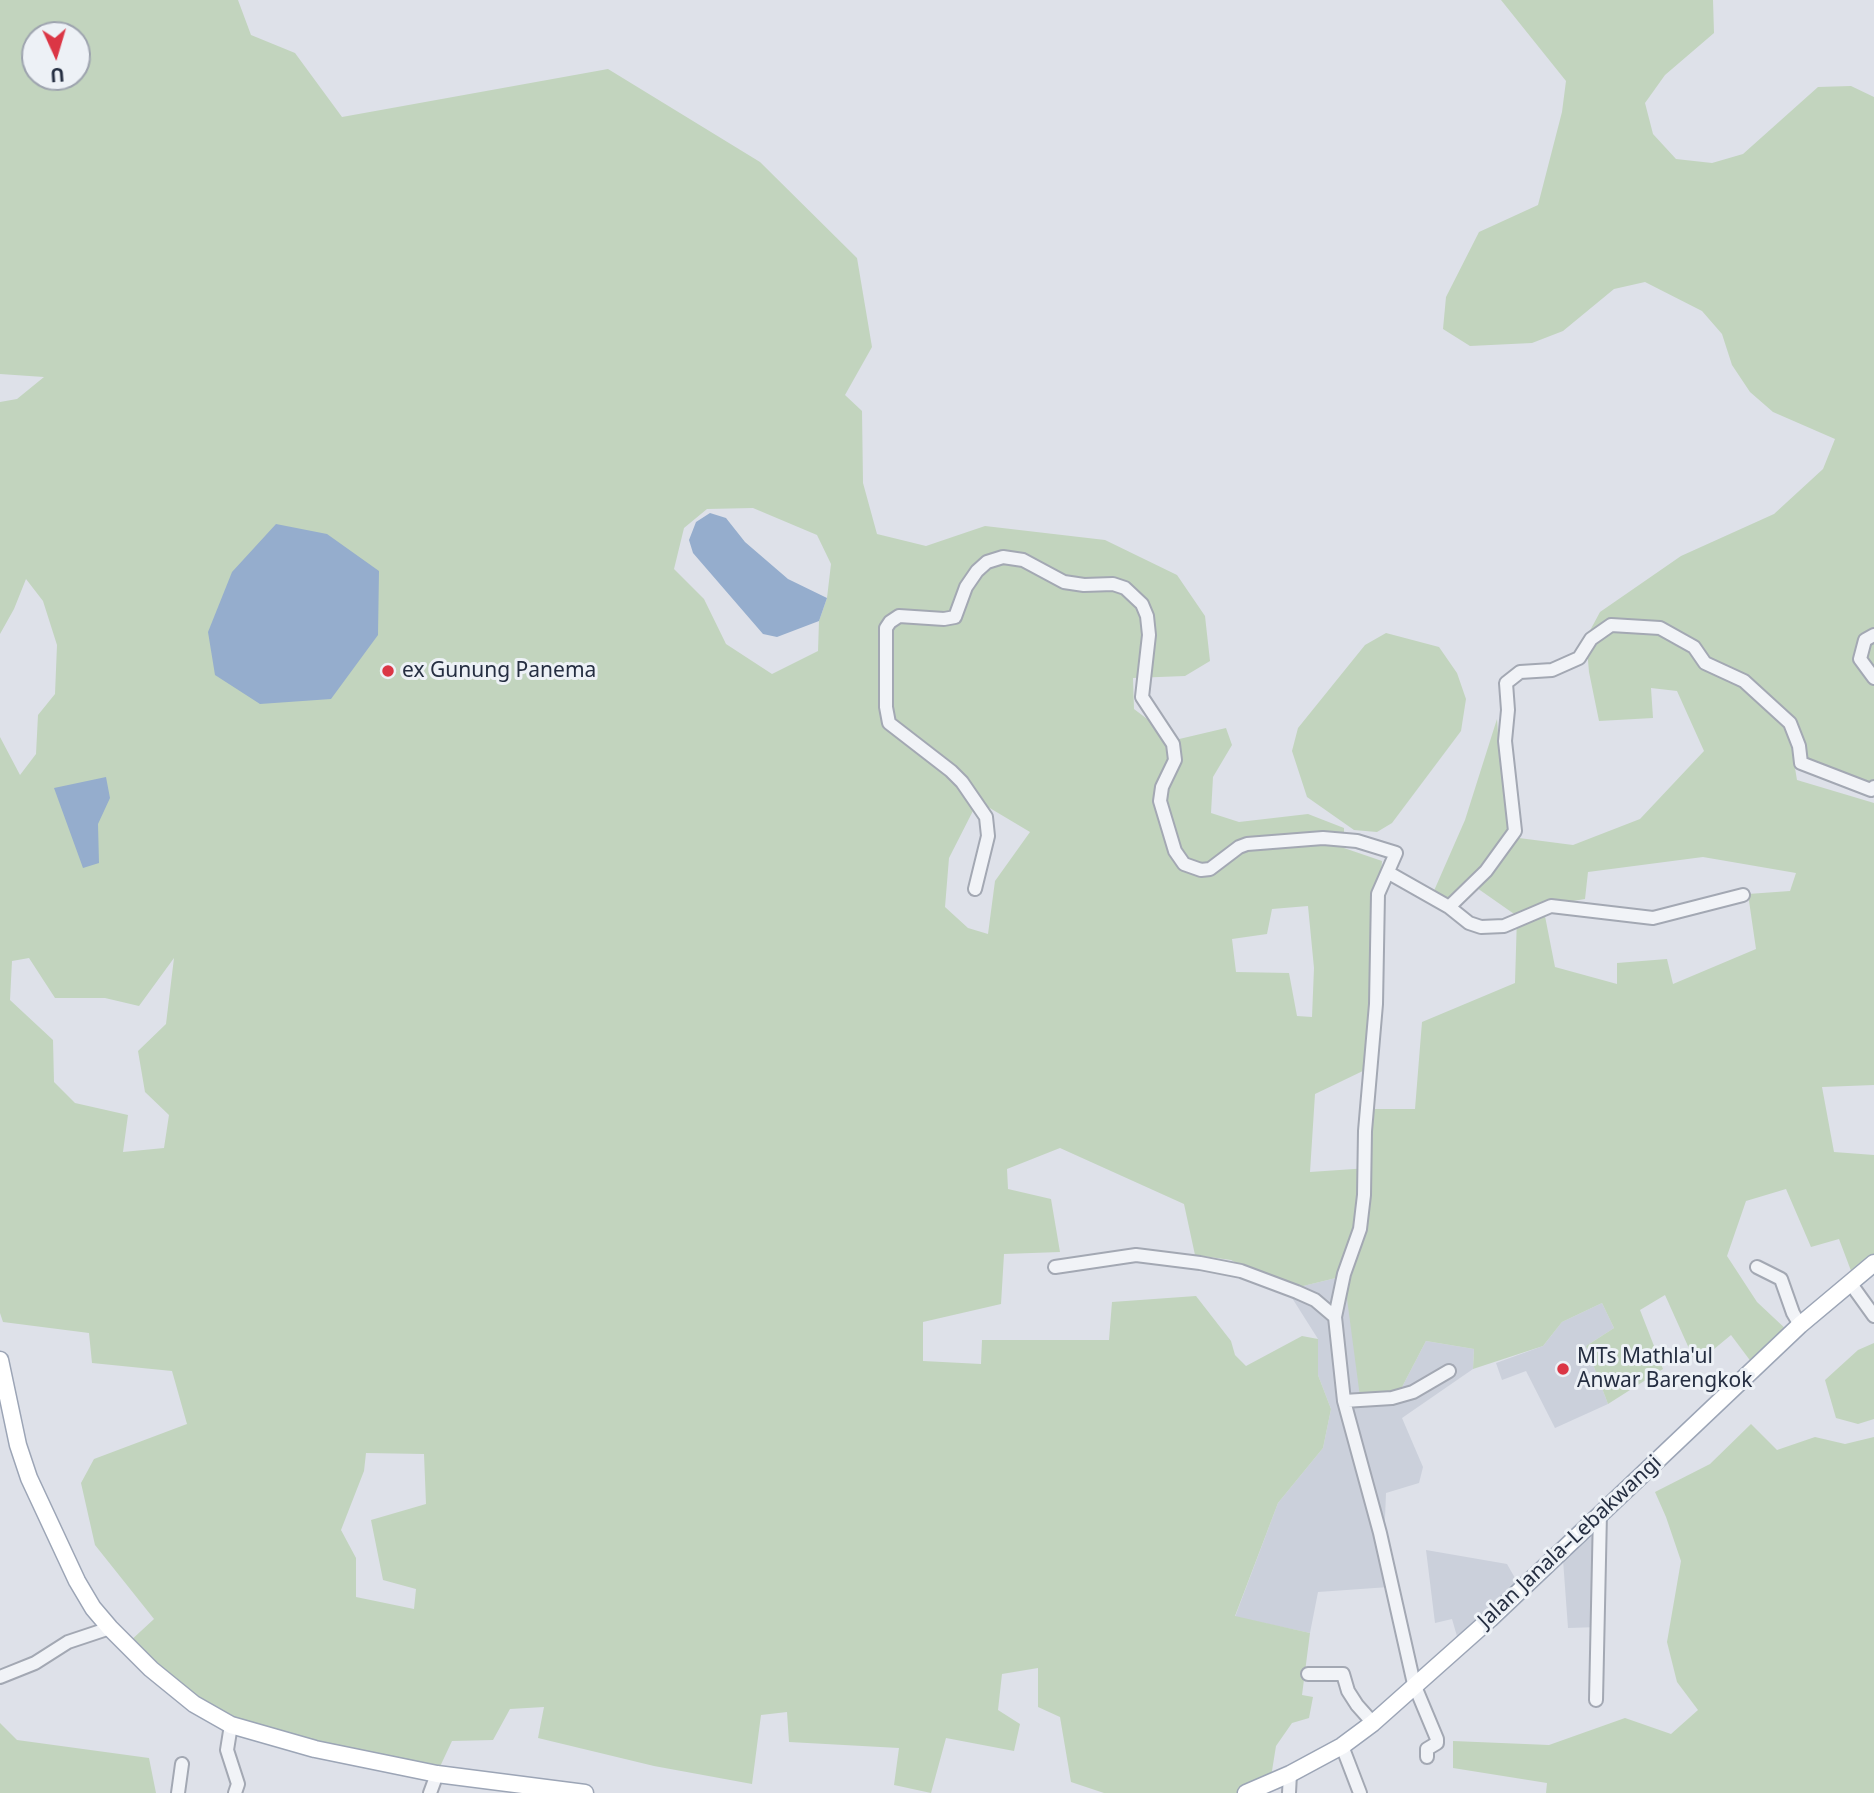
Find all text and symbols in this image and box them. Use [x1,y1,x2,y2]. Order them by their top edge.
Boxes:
north arrow [21,21,91,91]
text: U [49,61,65,88]
place label: ex Gunung Panema [402,658,596,684]
marker: ex Gunung Panema [380,663,396,679]
place label: MTs Mathla'ul Anwar Barengkok [1577,1344,1752,1394]
marker: MTs Mathla'ul Anwar Barengkok [1555,1361,1571,1377]
street label: Jalan Janala–Lebakwangi [1473,1450,1667,1634]

